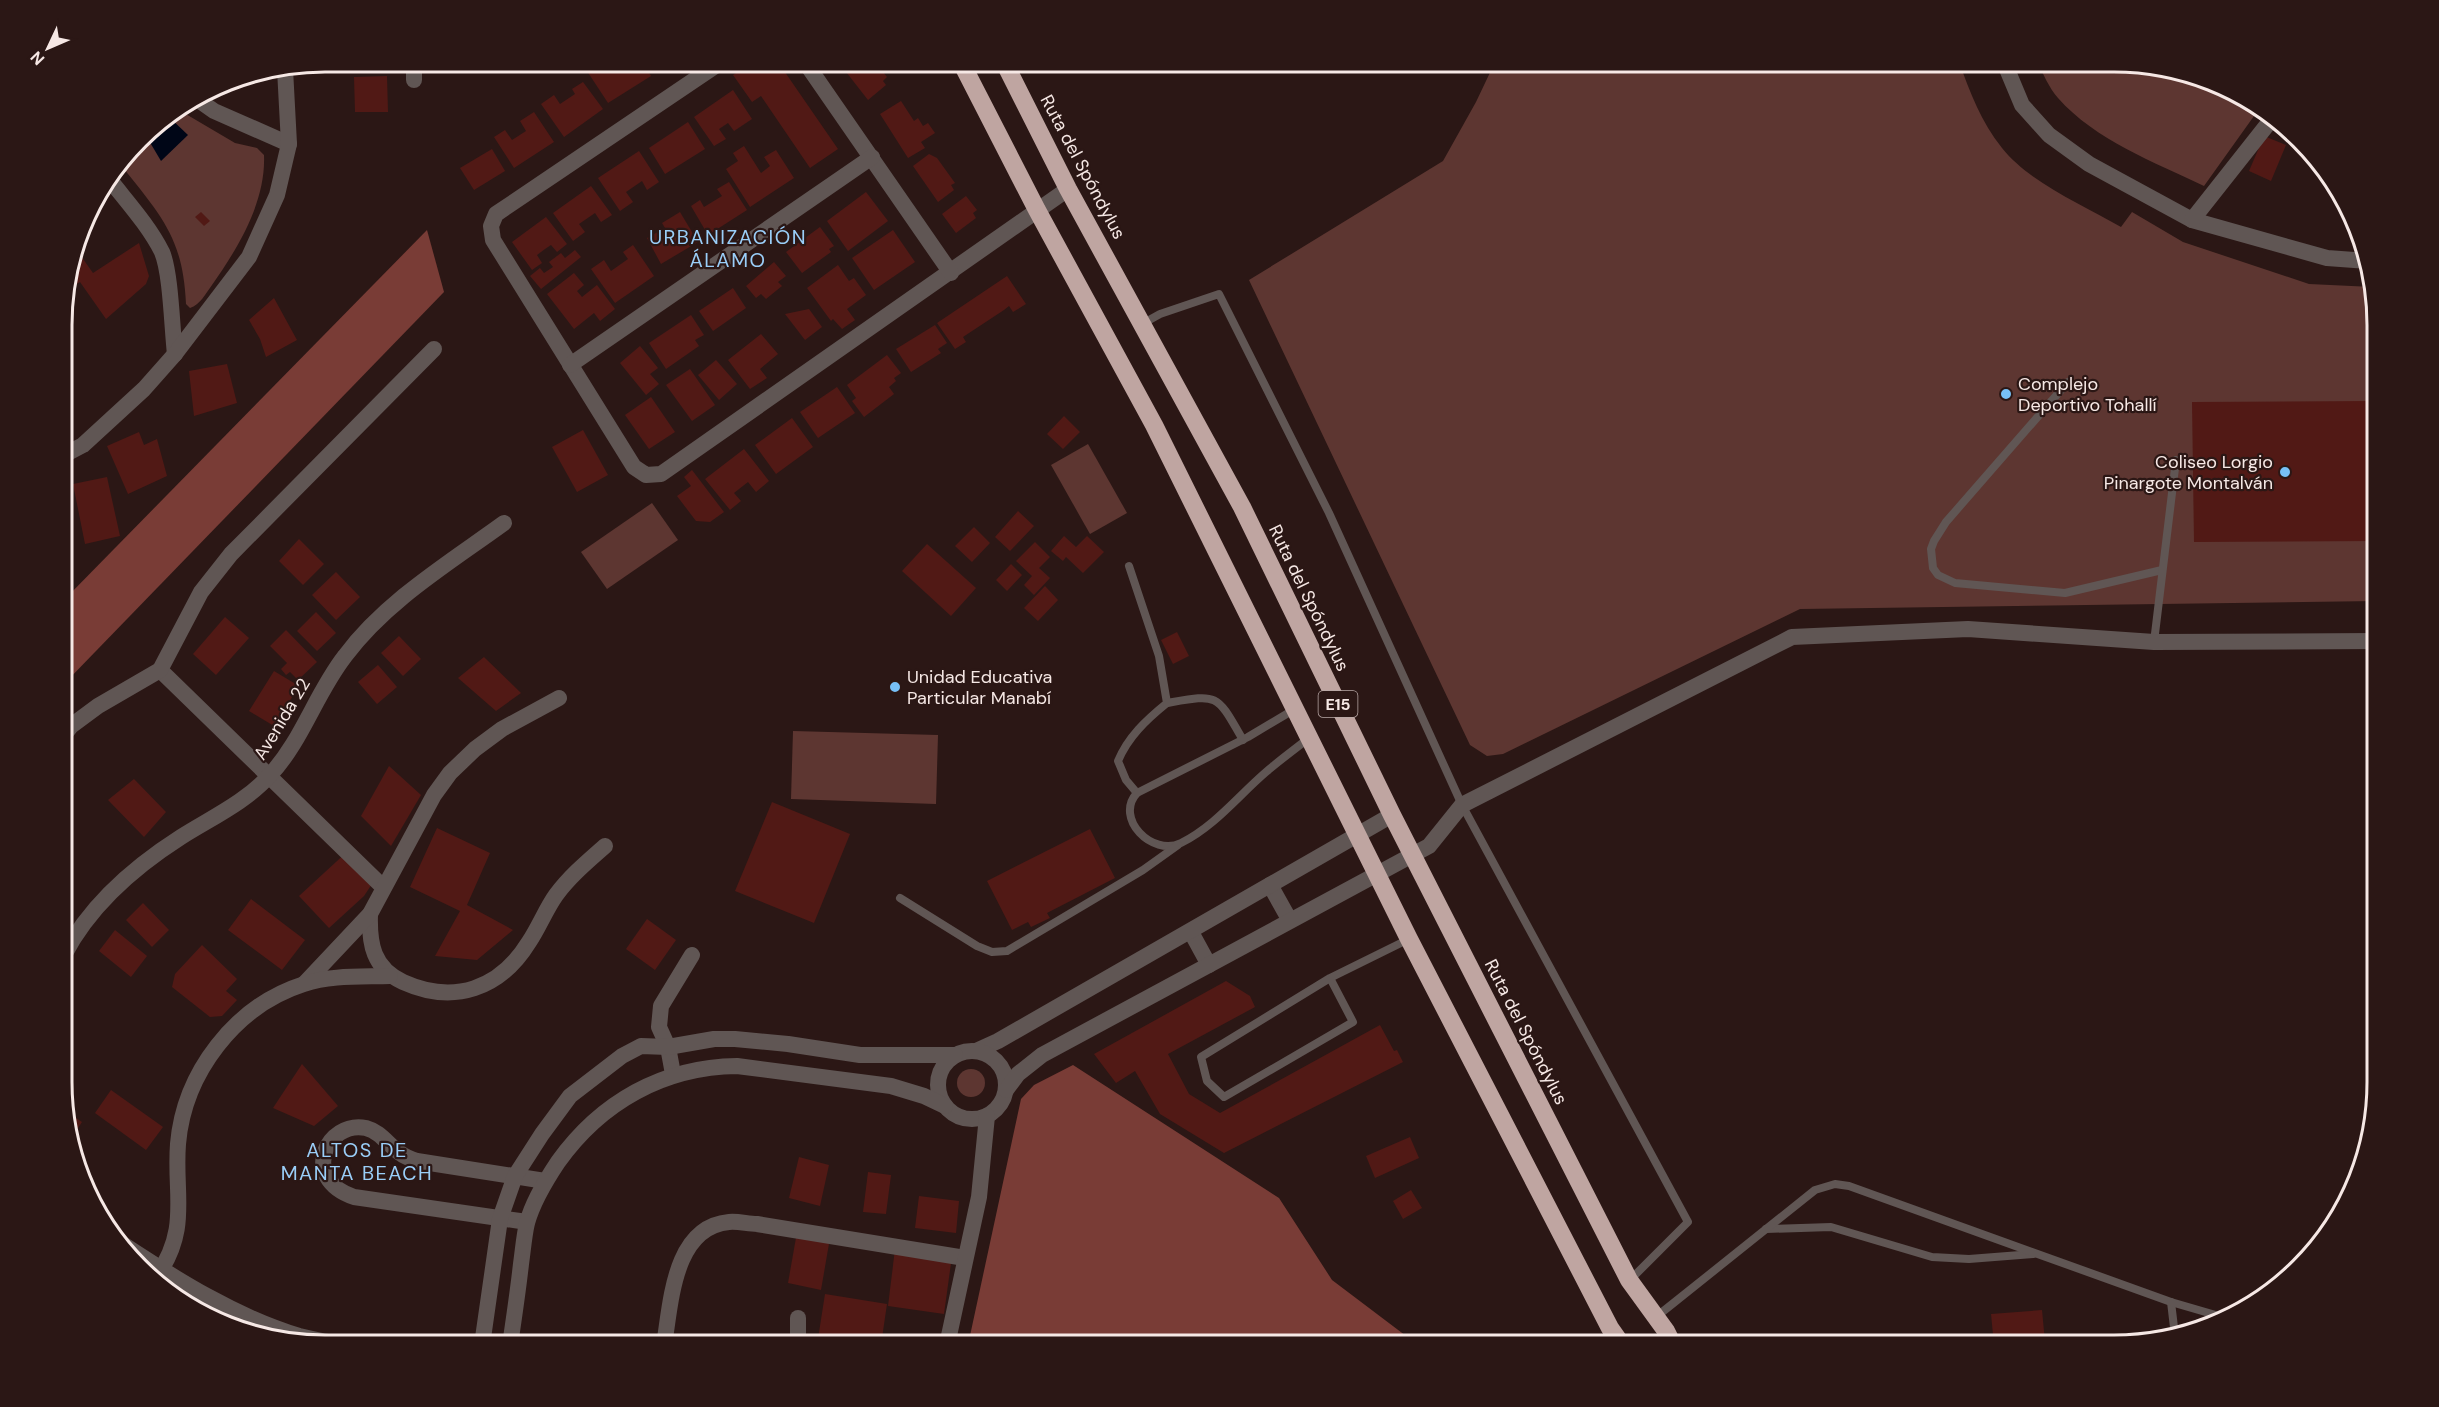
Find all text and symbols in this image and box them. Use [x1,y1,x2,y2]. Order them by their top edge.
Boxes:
north arrow [18,18,78,78]
text: N [26,47,49,70]
street label: Ruta del Spóndylus [1035,91,1131,243]
district label: URBANIZACIÓN ÁLAMO [649,224,807,273]
place label: Complejo Deportivo Tohallí [2018,372,2156,417]
marker: Complejo Deportivo Tohallí [1999,387,2013,401]
place label: Coliseo Lorgio Pinargote Montalván [2104,450,2273,495]
marker: Coliseo Lorgio Pinargote Montalván [2278,465,2292,479]
street label: Ruta del Spóndylus [1263,521,1355,675]
place label: Unidad Educativa Particular Manabí [907,665,1052,710]
street label: Avenida 22 [248,674,316,764]
marker: Unidad Educativa Particular Manabí [888,680,902,694]
road number: E15 [1318,691,1358,717]
street label: Ruta del Spóndylus [1479,955,1573,1109]
district label: ALTOS DE MANTA BEACH [281,1137,433,1186]

